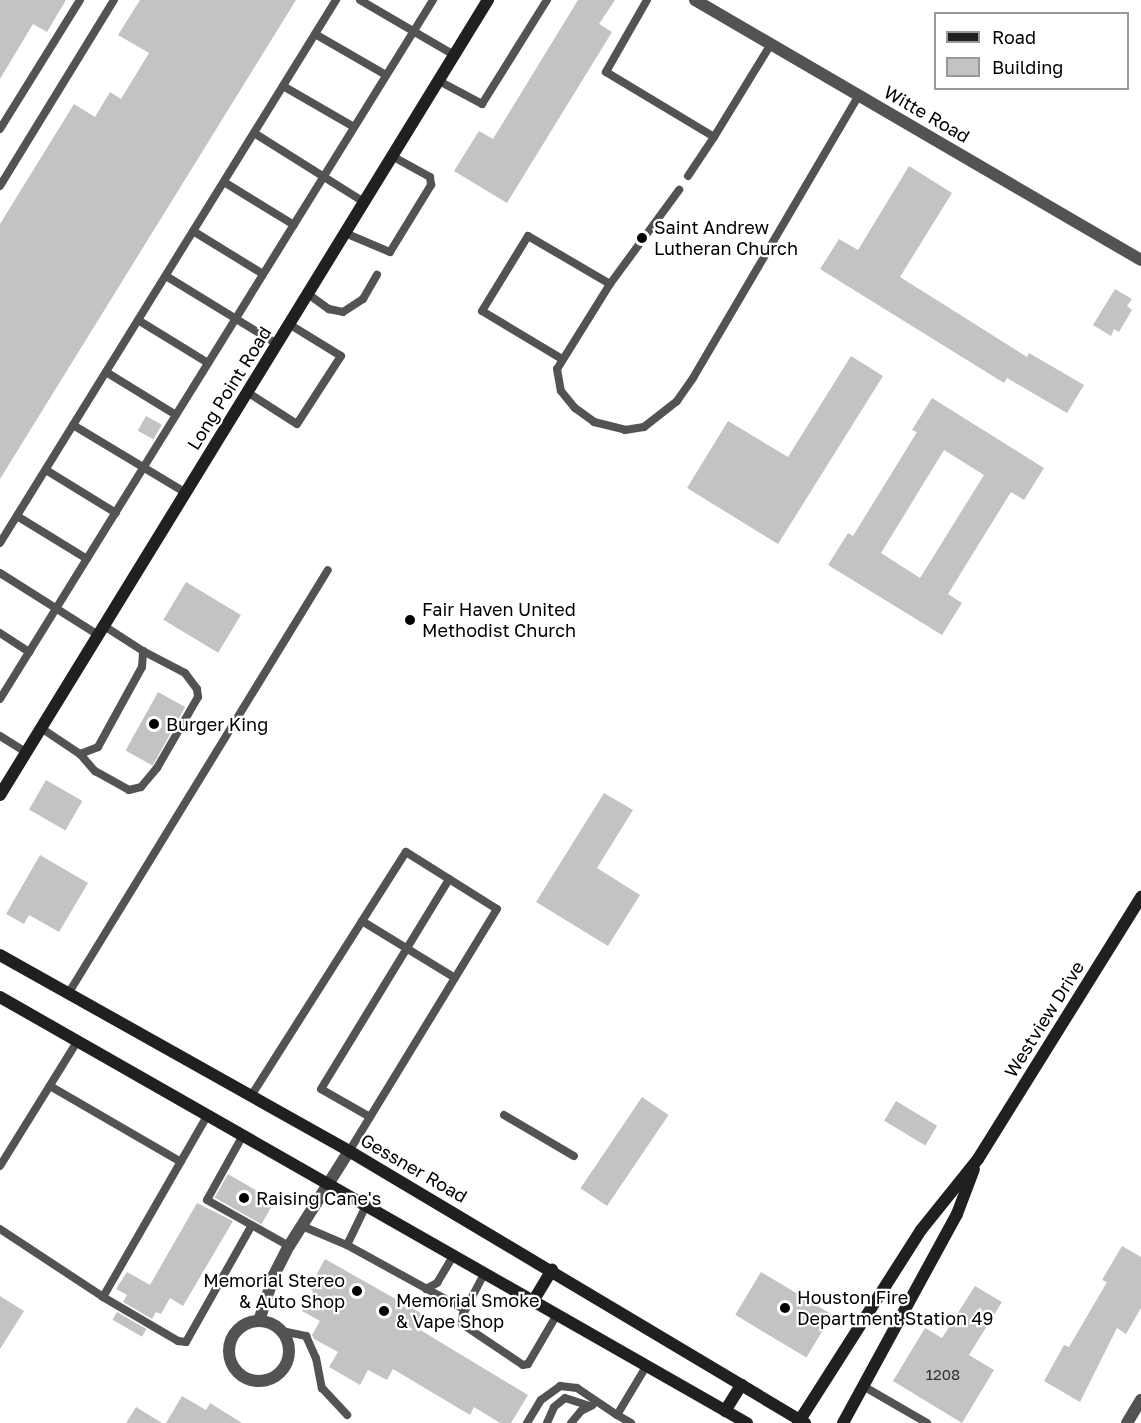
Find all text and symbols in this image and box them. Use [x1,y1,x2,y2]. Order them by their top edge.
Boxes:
legend [934,12,1129,90]
text: Road [992,26,1036,48]
text: Building [992,56,1063,78]
street label: Witte Road [880,81,974,147]
place label: Saint Andrew Lutheran Church [654,217,798,260]
marker: Saint Andrew Lutheran Church [635,231,649,245]
street label: Long Point Road [182,322,276,454]
place label: Fair Haven United Methodist Church [422,599,576,642]
marker: Fair Haven United Methodist Church [403,613,417,627]
place label: Burger King [166,713,268,735]
marker: Burger King [147,717,161,731]
street label: Westview Drive [1000,957,1088,1081]
street label: Gessner Road [357,1129,471,1207]
place label: Raising Cane's [256,1187,381,1209]
marker: Raising Cane's [237,1191,251,1205]
place label: Memorial Stereo & Auto Shop [203,1270,345,1312]
marker: Memorial Stereo & Auto Shop [350,1284,364,1298]
place label: Houston Fire Department Station 49 [797,1287,993,1330]
place label: Memorial Smoke & Vape Shop [396,1290,539,1332]
marker: Houston Fire Department Station 49 [778,1301,792,1315]
marker: Memorial Smoke & Vape Shop [377,1304,391,1318]
house number: 1208 [926,1366,960,1384]

